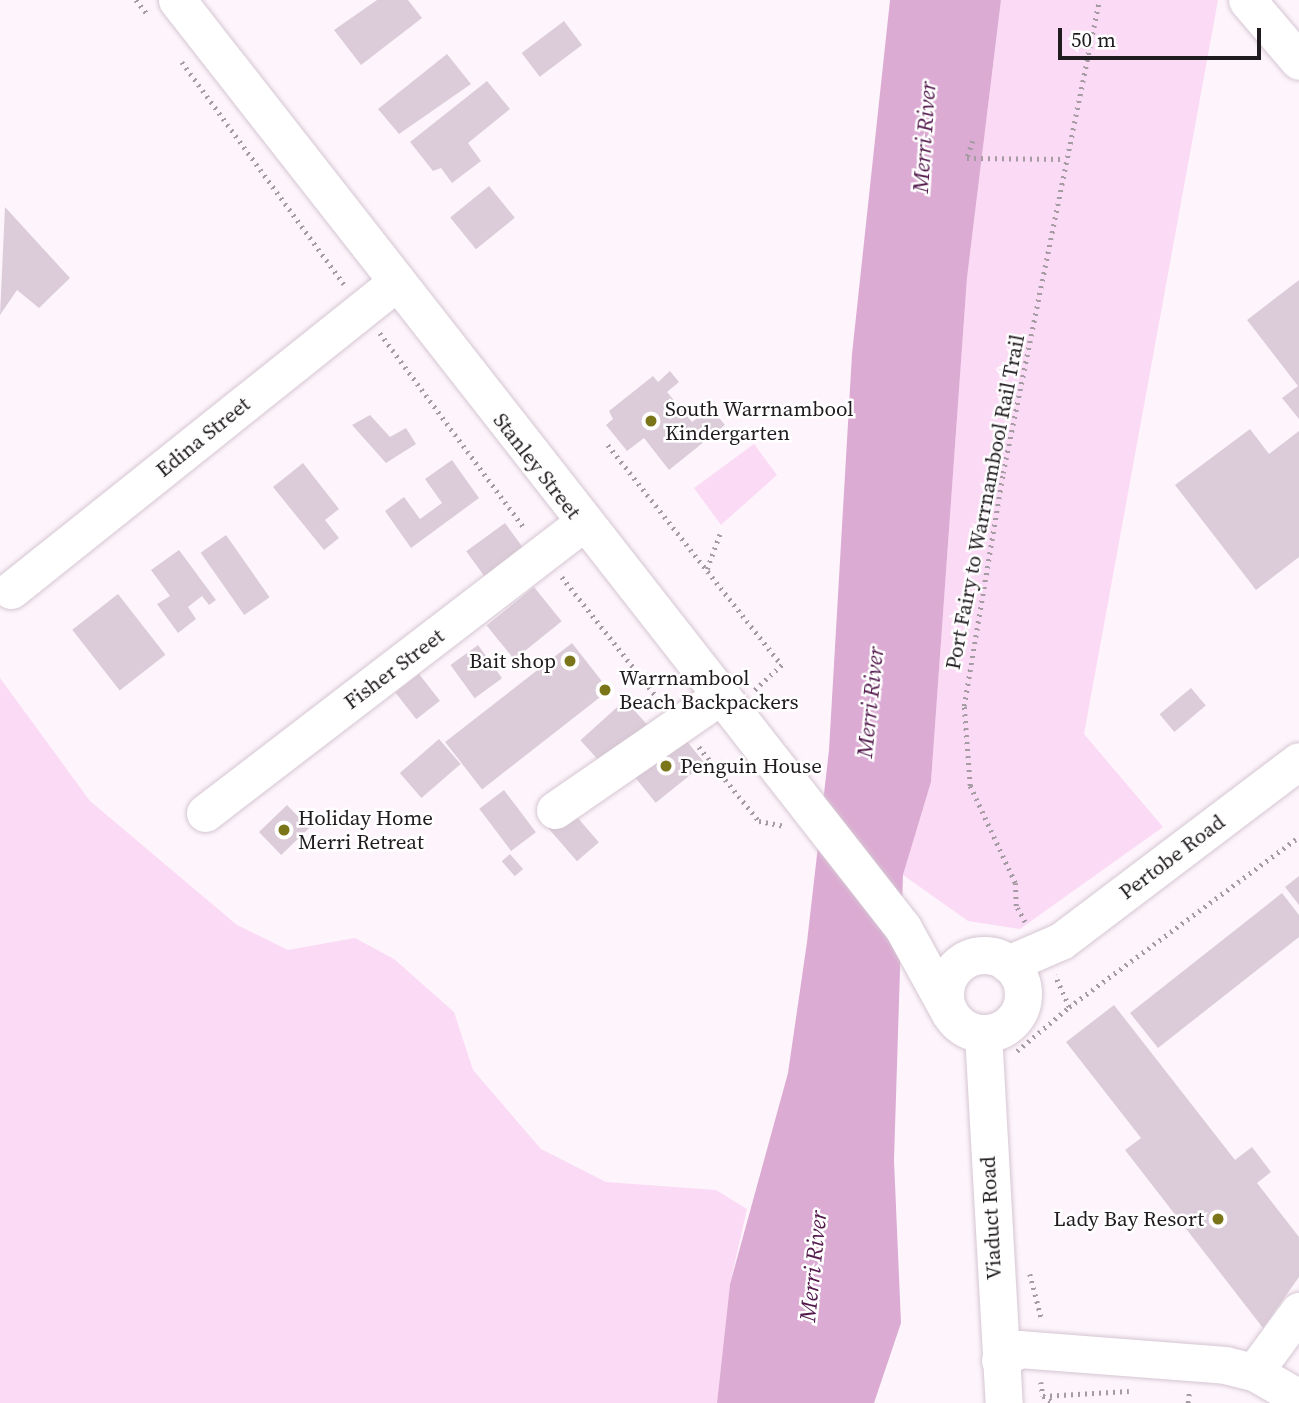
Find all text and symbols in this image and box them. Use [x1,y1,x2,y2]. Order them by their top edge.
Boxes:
scale bar [1061,14,1264,58]
text: 50 m [1071,25,1116,54]
water label: Merri River [906,80,942,194]
street label: Port Fairy to Warrnambool Rail Trail [940,332,1030,672]
street label: Edina Street [151,392,255,482]
place label: South Warrnambool Kindergarten [665,396,854,446]
street label: Stanley Street [488,408,586,524]
marker: South Warrnambool Kindergarten [643,413,659,429]
street label: Fisher Street [339,623,449,715]
water label: Merri River [850,645,890,759]
place label: Bait shop [469,648,556,674]
marker: Bait shop [562,653,578,669]
place label: Warrnambool Beach Backpackers [619,665,799,715]
marker: Warrnambool Beach Backpackers [597,682,613,698]
place label: Penguin House [680,753,822,779]
marker: Penguin House [658,758,674,774]
place label: Holiday Home Merri Retreat [298,805,433,855]
street label: Pertobe Road [1114,809,1230,905]
marker: Holiday Home Merri Retreat [276,822,292,838]
street label: Viaduct Road [975,1156,1007,1280]
place label: Lady Bay Resort [1053,1206,1204,1232]
water label: Merri River [793,1209,833,1323]
marker: Lady Bay Resort [1210,1211,1226,1227]

